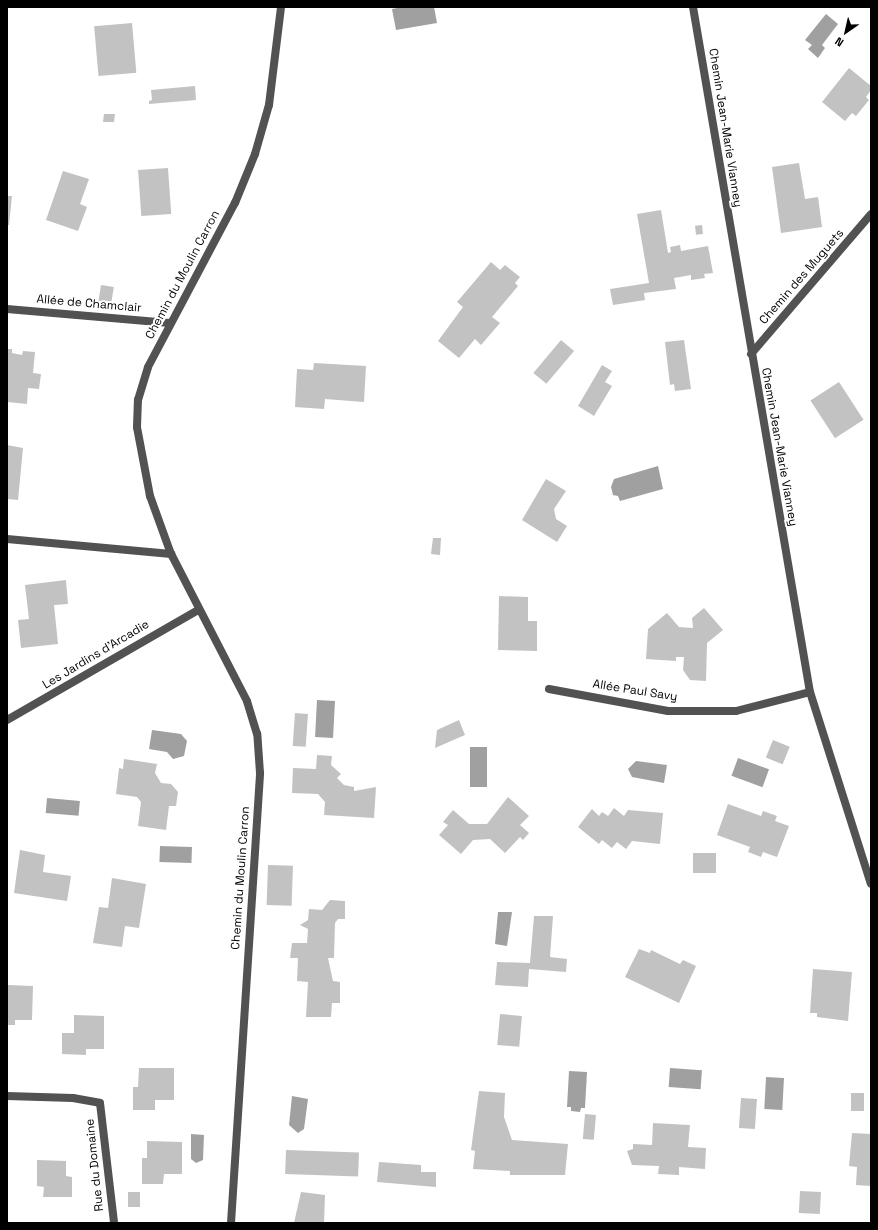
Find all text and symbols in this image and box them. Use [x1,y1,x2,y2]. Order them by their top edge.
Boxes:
north arrow [826,12,866,52]
text: N [832,34,846,50]
street label: Chemin Jean-Marie Vianney [705,47,745,209]
street label: Chemin du Moulin Carron [143,208,223,342]
street label: Chemin des Muguets [757,226,847,328]
street label: Allée de Chamclair [36,292,142,316]
street label: Chemin Jean-Marie Vianney [758,367,800,527]
street label: Les Jardins d'Arcadie [40,617,152,693]
street label: Allée Paul Savy [592,677,678,705]
street label: Chemin du Moulin Carron [229,806,253,950]
street label: Rue du Domaine [83,1118,107,1212]

